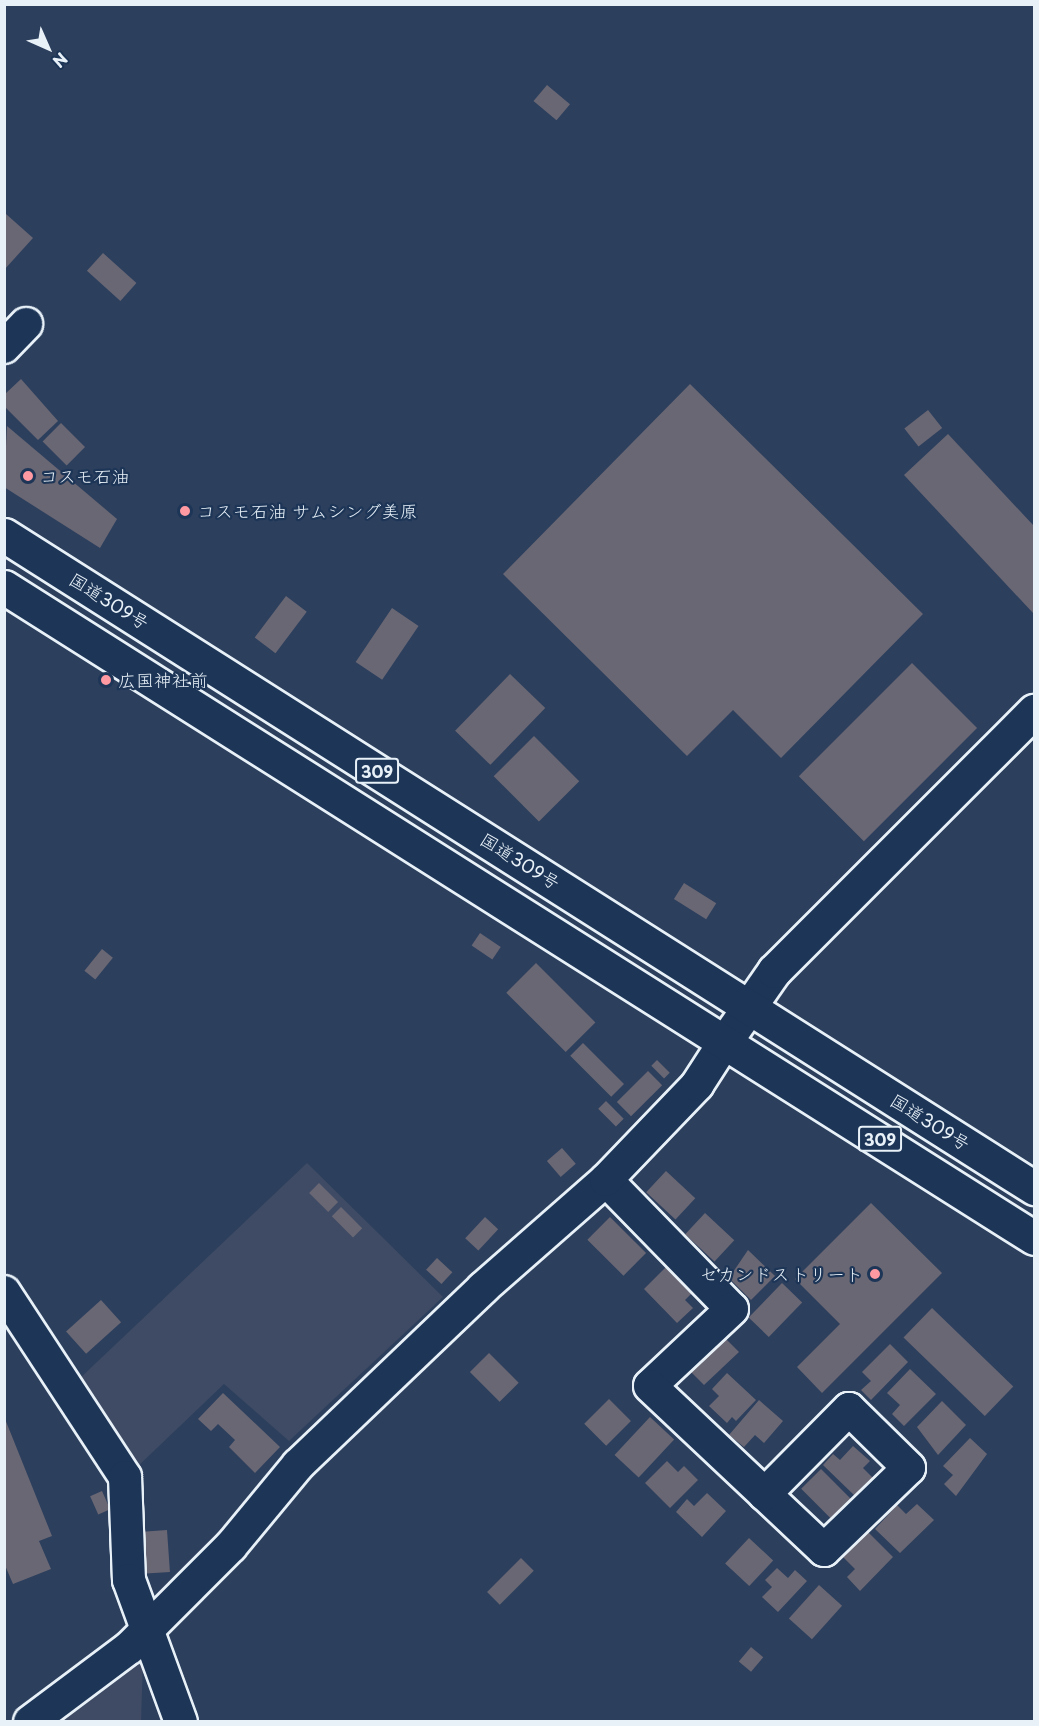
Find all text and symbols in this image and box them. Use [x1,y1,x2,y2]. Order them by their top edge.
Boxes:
north arrow [18,18,78,78]
text: N [48,48,74,74]
place label: コスモ石油 [40,465,130,487]
marker: コスモ石油 [21,469,35,483]
place label: コスモ石油 サムシング美原 [197,500,419,522]
marker: コスモ石油 サムシング美原 [178,504,192,518]
street label: 国道309号 [65,568,153,634]
place label: 広国神社前 [118,669,208,691]
marker: 広国神社前 [99,673,113,687]
road number: 309 [354,758,400,784]
street label: 国道309号 [476,828,564,894]
street label: 国道309号 [886,1089,974,1155]
road number: 309 [858,1126,902,1152]
place label: セカンドストリート [701,1263,863,1285]
marker: セカンドストリート [868,1267,882,1281]

